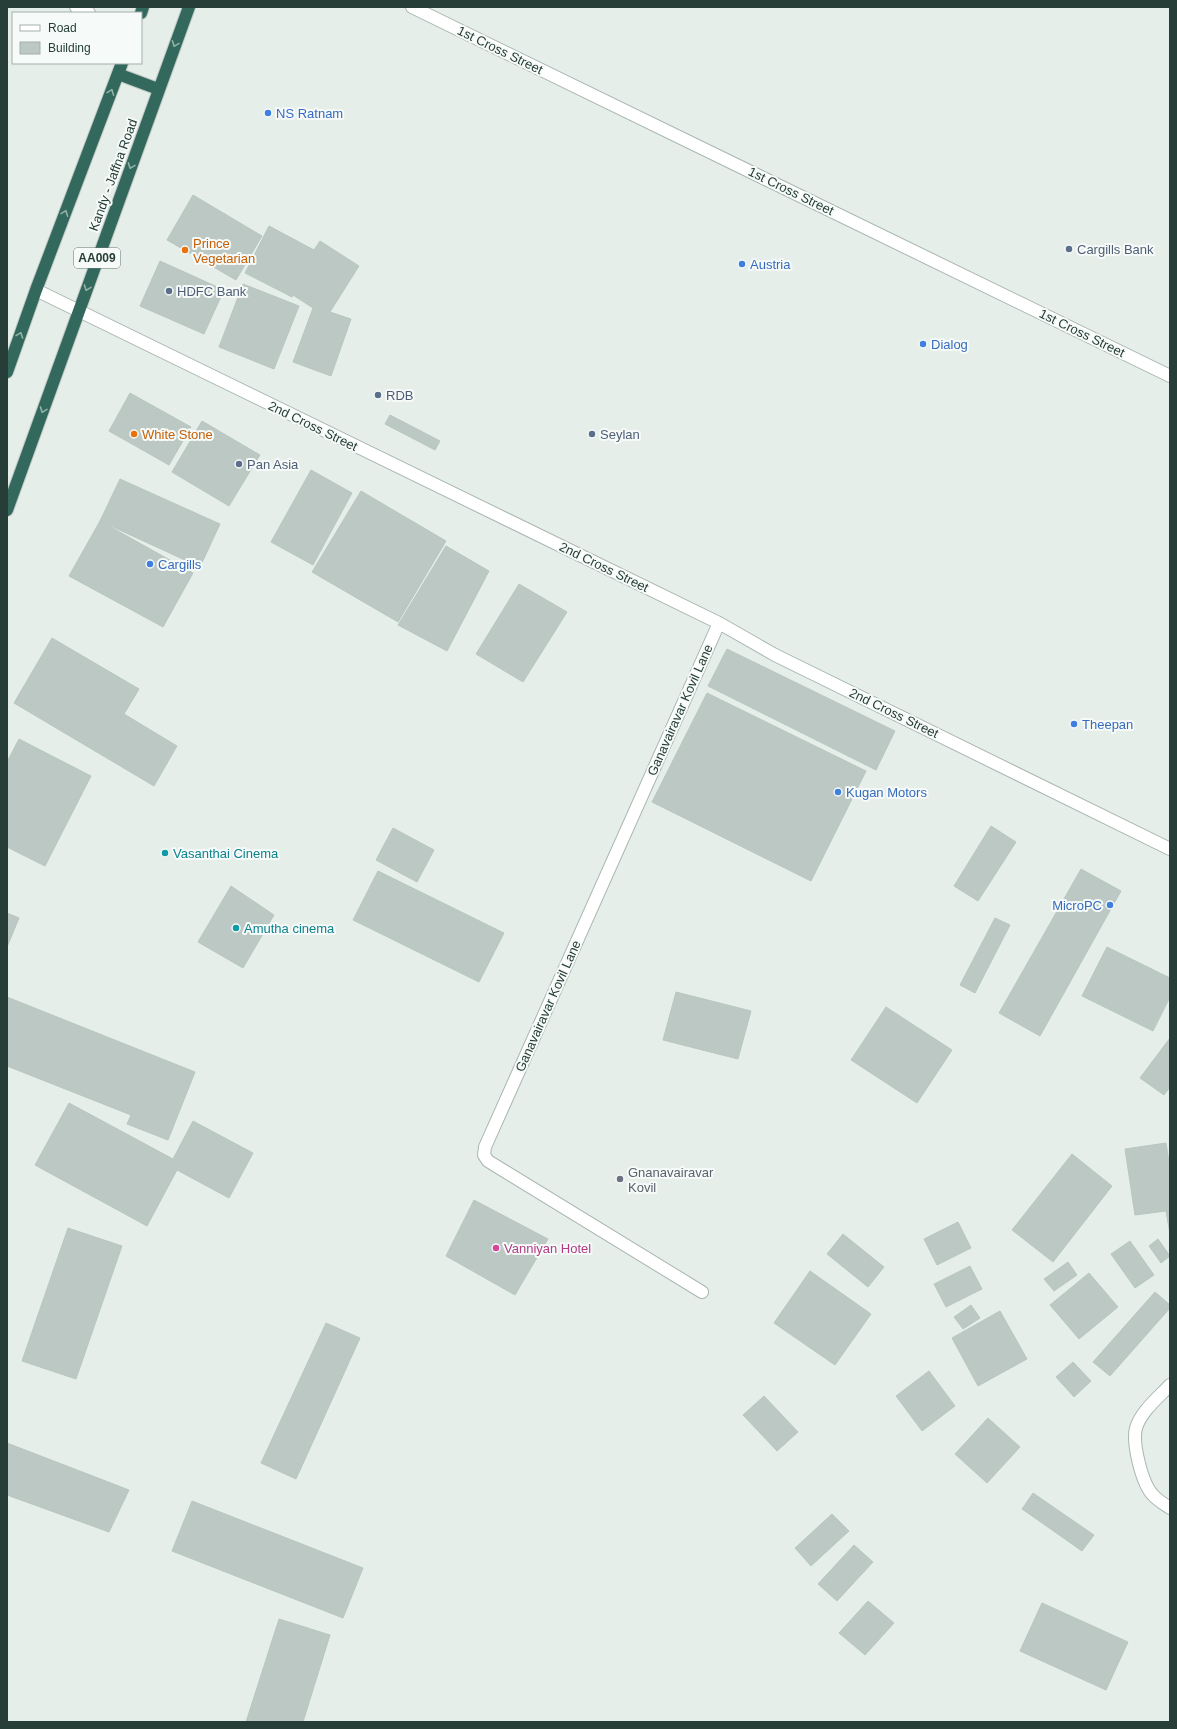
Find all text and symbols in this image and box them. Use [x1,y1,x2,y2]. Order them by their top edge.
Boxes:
legend [12,12,142,64]
text: Road [48,21,77,35]
street label: 1st Cross Street [455,23,546,77]
one-way arrow [172,40,180,47]
text: Building [48,41,91,55]
one-way arrow [106,88,114,95]
place label: NS Ratnam [276,106,343,121]
marker: NS Ratnam [263,108,273,118]
street label: Kandy - Jaffna Road [86,117,140,233]
one-way arrow [127,162,135,169]
street label: 1st Cross Street [746,164,837,218]
one-way arrow [61,210,69,217]
place label: Prince Vegetarian [193,236,255,266]
place label: Cargills Bank [1077,242,1154,257]
marker: Cargills Bank [1064,244,1074,254]
marker: Prince Vegetarian [180,245,190,255]
road number: AA009 [74,248,120,268]
place label: Austria [750,257,791,272]
marker: Austria [737,259,747,269]
one-way arrow [83,284,91,291]
place label: HDFC Bank [177,284,247,299]
marker: HDFC Bank [164,286,174,296]
street label: 1st Cross Street [1037,306,1128,360]
one-way arrow [15,332,24,339]
place label: Dialog [931,337,968,352]
marker: Dialog [918,339,928,349]
place label: RDB [386,388,413,403]
marker: RDB [373,390,383,400]
street label: 2nd Cross Street [266,398,360,454]
one-way arrow [39,407,47,414]
place label: White Stone [142,427,213,442]
place label: Seylan [600,427,640,442]
marker: White Stone [129,429,139,439]
marker: Seylan [587,429,597,439]
place label: Pan Asia [247,457,299,472]
marker: Pan Asia [234,459,244,469]
street label: 2nd Cross Street [557,539,651,595]
place label: Cargills [158,557,202,572]
marker: Cargills [145,559,155,569]
street label: Ganavairavar Kovil Lane [644,642,716,778]
street label: 2nd Cross Street [847,685,941,741]
place label: Theepan [1082,717,1133,732]
marker: Theepan [1069,719,1079,729]
place label: Kugan Motors [846,785,927,800]
marker: Kugan Motors [833,787,843,797]
place label: Vasanthai Cinema [173,846,279,861]
marker: Vasanthai Cinema [160,848,170,858]
place label: MicroPC [1052,898,1102,913]
marker: MicroPC [1105,900,1115,910]
place label: Amutha cinema [244,921,335,936]
marker: Amutha cinema [231,923,241,933]
street label: Ganavairavar Kovil Lane [512,938,584,1074]
place label: Gnanavairavar Kovil [628,1165,714,1195]
marker: Gnanavairavar Kovil [615,1174,625,1184]
place label: Vanniyan Hotel [504,1241,591,1256]
marker: Vanniyan Hotel [491,1243,501,1253]

